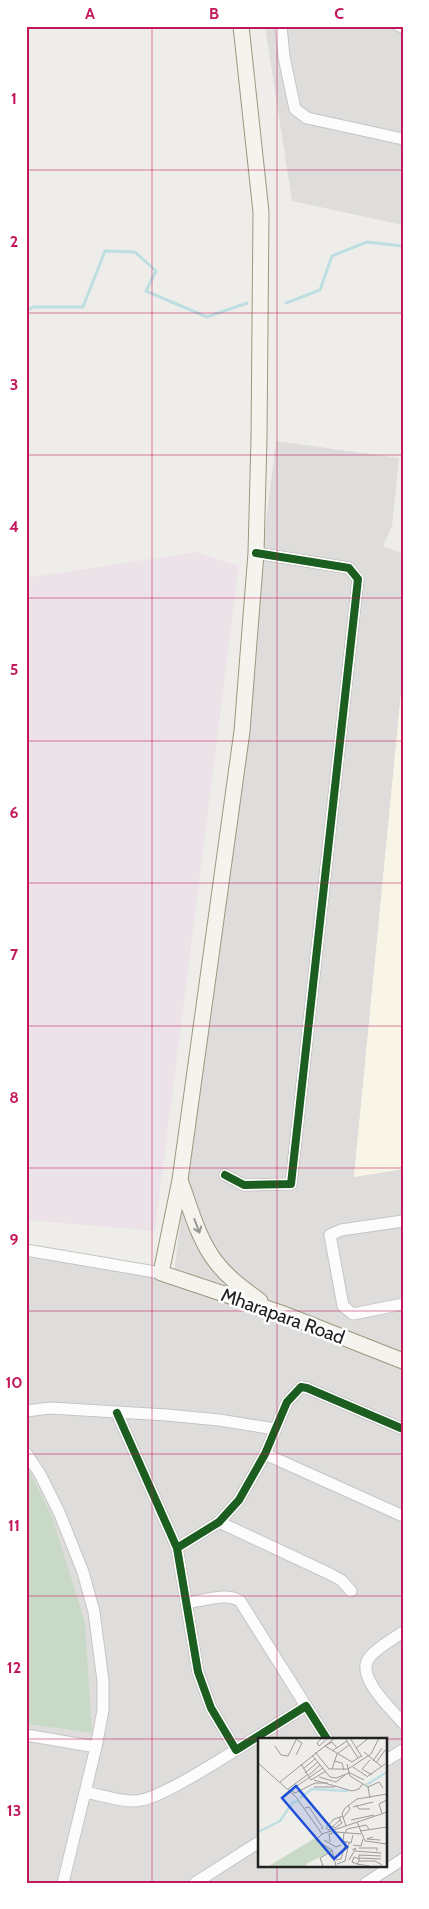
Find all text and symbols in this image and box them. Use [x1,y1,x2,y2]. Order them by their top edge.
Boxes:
text: A [85,4,95,23]
text: B [209,4,219,23]
text: C [334,4,344,23]
text: 1 [11,89,17,108]
text: 2 [10,232,18,251]
text: 3 [10,375,18,394]
text: 4 [9,517,19,536]
text: 5 [10,660,18,679]
text: 6 [10,803,19,822]
text: 7 [10,945,19,964]
text: 8 [9,1088,19,1107]
one-way arrow [194,1218,203,1233]
text: 9 [10,1230,19,1249]
street label: Mharapara Road [218,1283,348,1349]
text: 10 [5,1373,23,1392]
text: 11 [8,1516,20,1535]
text: 12 [7,1658,21,1677]
inset map [258,1738,386,1866]
text: 13 [7,1801,21,1820]

